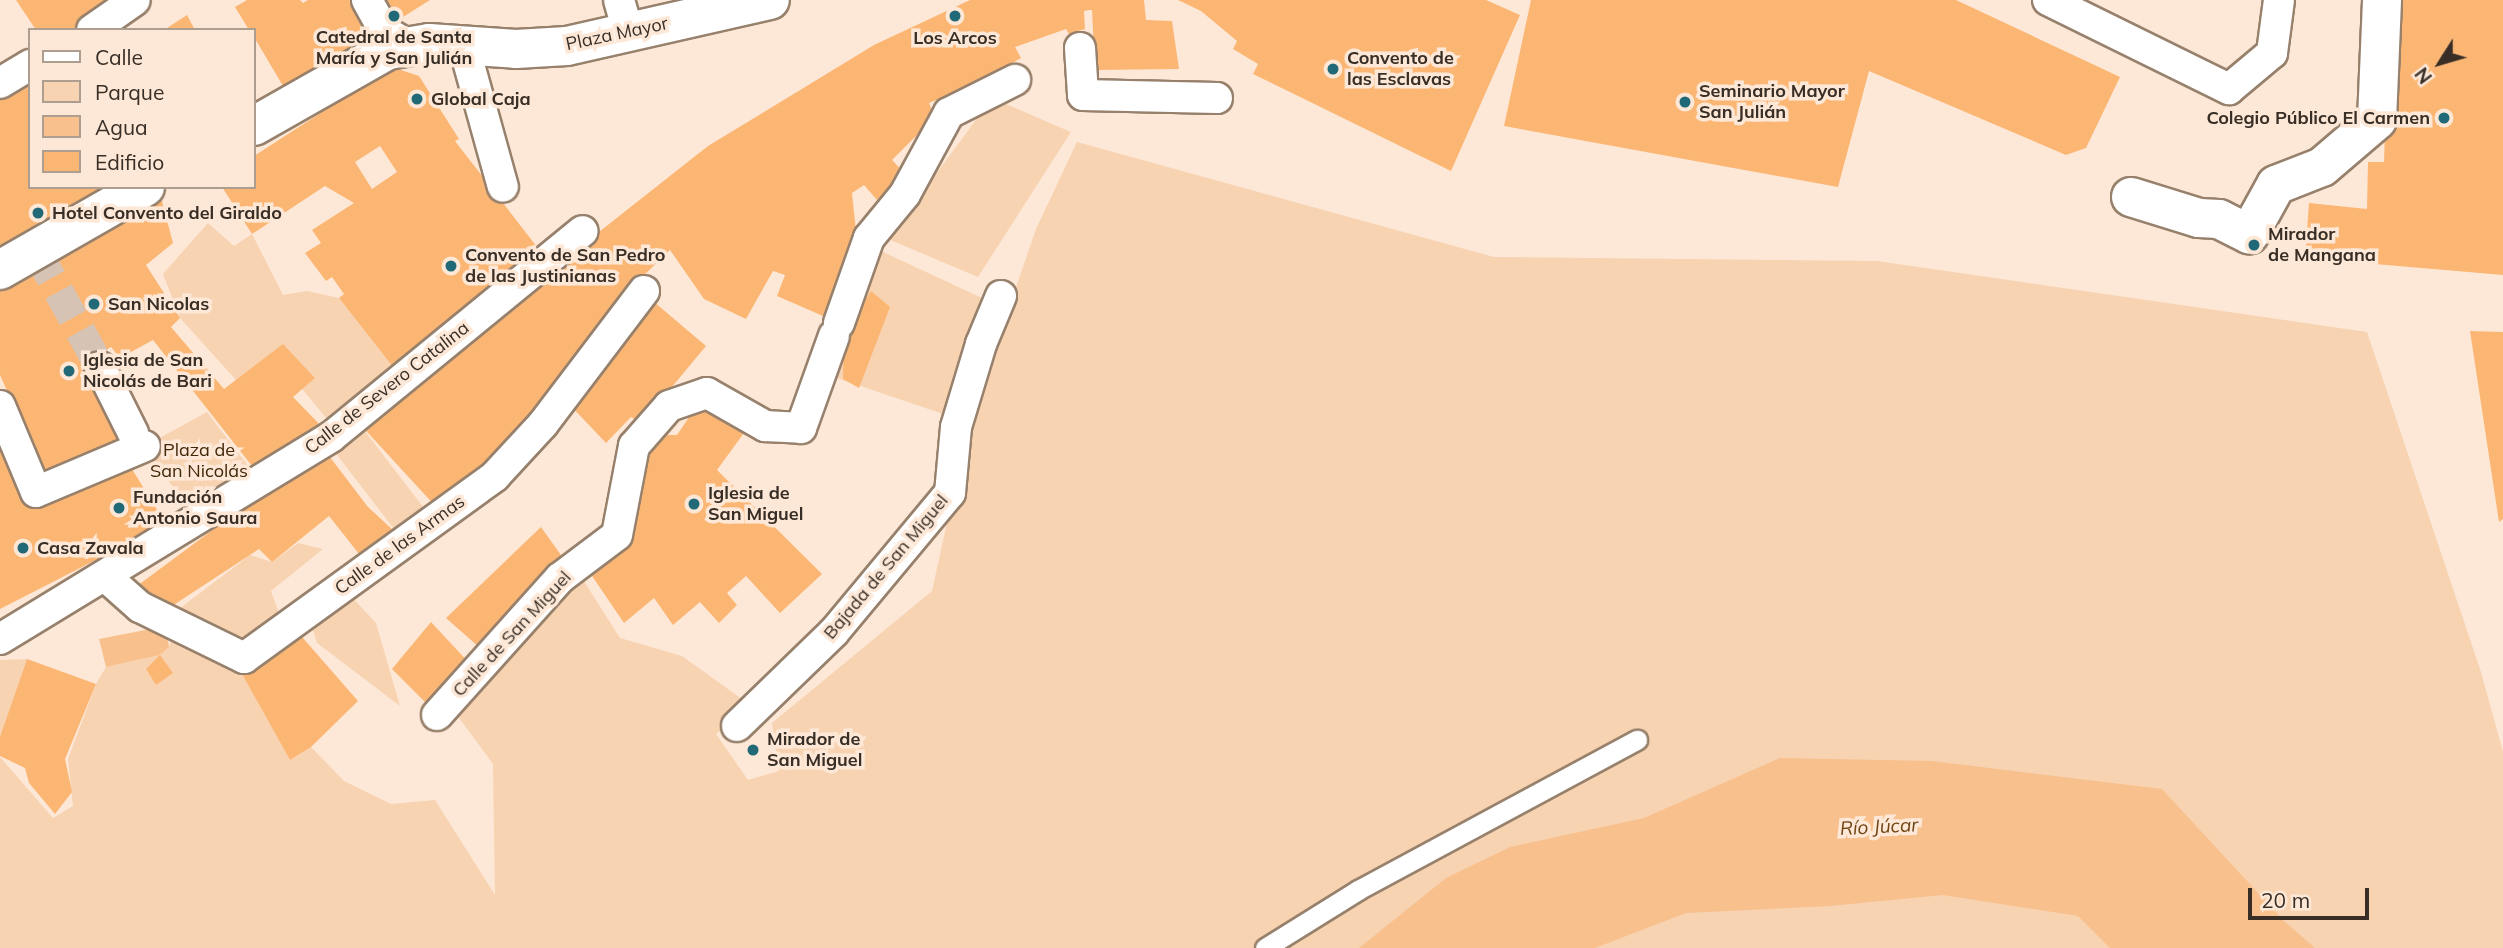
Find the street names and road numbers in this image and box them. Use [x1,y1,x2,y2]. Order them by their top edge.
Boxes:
street label: Plaza Mayor [564,13,670,55]
street label: Calle de Severo Catalina [301,317,473,459]
street label: Bajada de San Miguel [819,490,953,644]
street label: Calle de las Armas [331,491,469,599]
street label: Calle de San Miguel [448,567,576,701]

